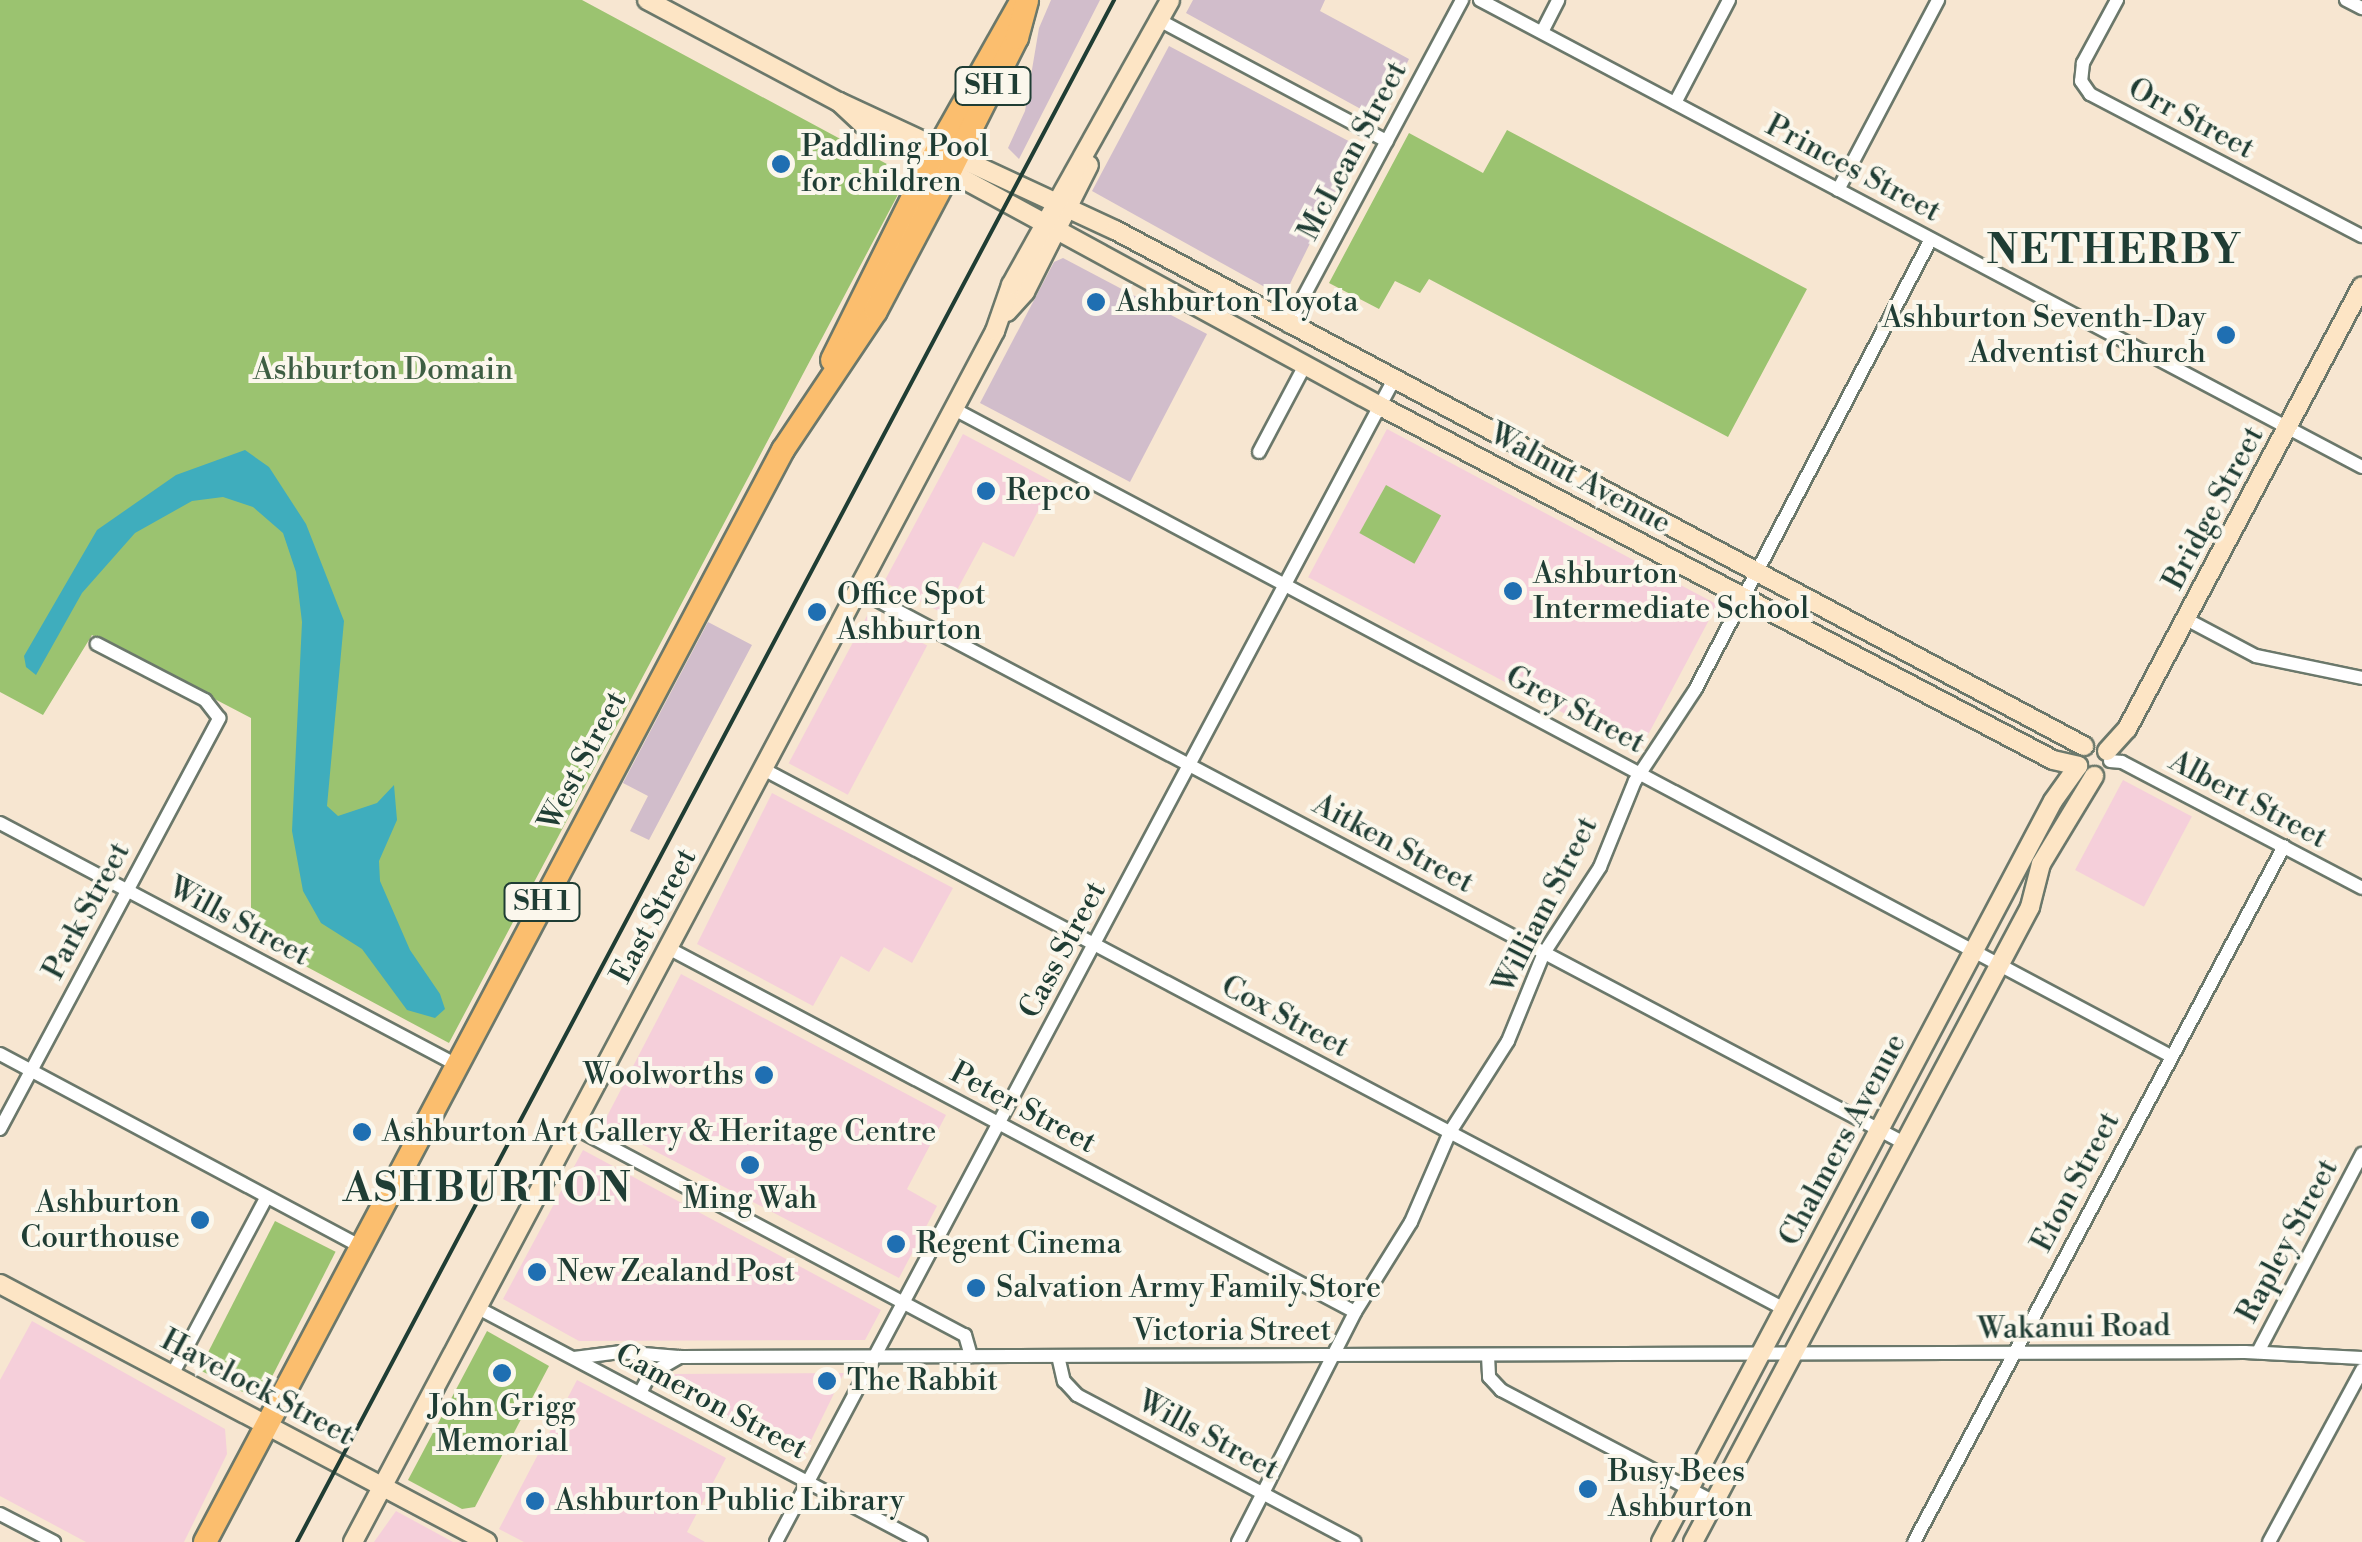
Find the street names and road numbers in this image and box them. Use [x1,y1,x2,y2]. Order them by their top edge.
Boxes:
street label: McLean Street [1291,55,1415,247]
road number: SH 1 [953,63,1033,109]
street label: Orr Street [2122,71,2260,167]
street label: Princes Street [1759,108,1947,230]
street label: Walnut Avenue [1483,416,1677,542]
street label: Bridge Street [2156,420,2272,596]
street label: Grey Street [1499,658,1651,762]
street label: West Street [531,685,635,837]
street label: Albert Street [2163,743,2333,857]
street label: Aitken Street [1306,787,1480,901]
street label: William Street [1486,811,1606,999]
street label: Park Street [36,836,138,986]
street label: East Street [603,842,705,990]
street label: Wills Street [162,870,316,974]
street label: Cass Street [1012,875,1114,1025]
road number: SH 1 [502,879,582,925]
street label: Cox Street [1215,968,1355,1066]
street label: Chalmers Avenue [1772,1028,1914,1252]
street label: Peter Street [944,1055,1102,1161]
street label: Eton Street [2024,1106,2128,1258]
street label: Rapley Street [2230,1153,2346,1329]
street label: Wakanui Road [1977,1308,2171,1348]
street label: Victoria Street [1133,1313,1331,1349]
street label: Havelock Street [155,1322,359,1454]
street label: Cameron Street [609,1336,813,1468]
street label: Wills Street [1131,1384,1285,1488]

